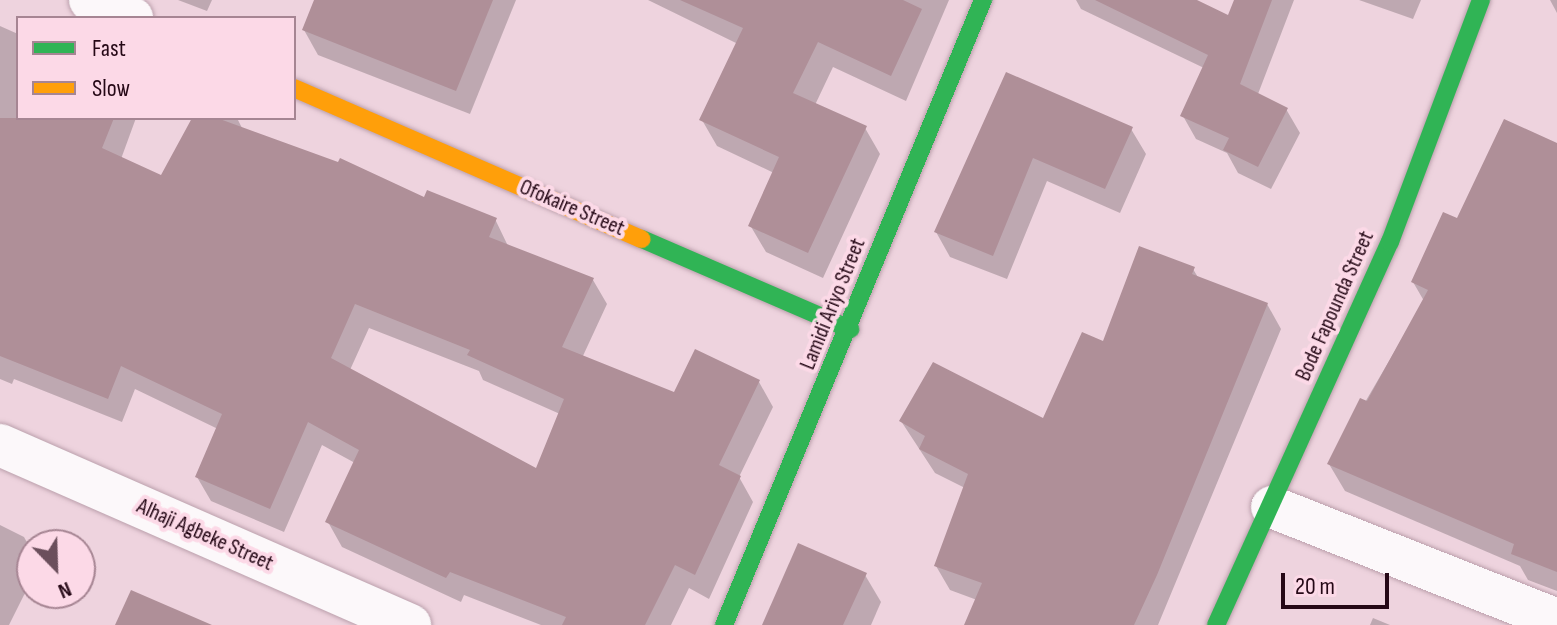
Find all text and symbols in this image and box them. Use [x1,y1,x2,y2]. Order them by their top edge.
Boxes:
legend [16,16,296,120]
text: Fast [92,34,126,63]
text: Slow [92,74,130,103]
street label: Ofokaire Street [516,174,628,242]
street label: Bode Fapounda Street [1290,227,1380,385]
street label: Lamidi Ariyo Street [795,235,871,373]
street label: Alhaji Agbeke Street [133,493,277,577]
north arrow [16,529,96,609]
scale bar [1285,557,1393,607]
text: 20 m [1295,572,1335,601]
text: N [54,575,75,604]

